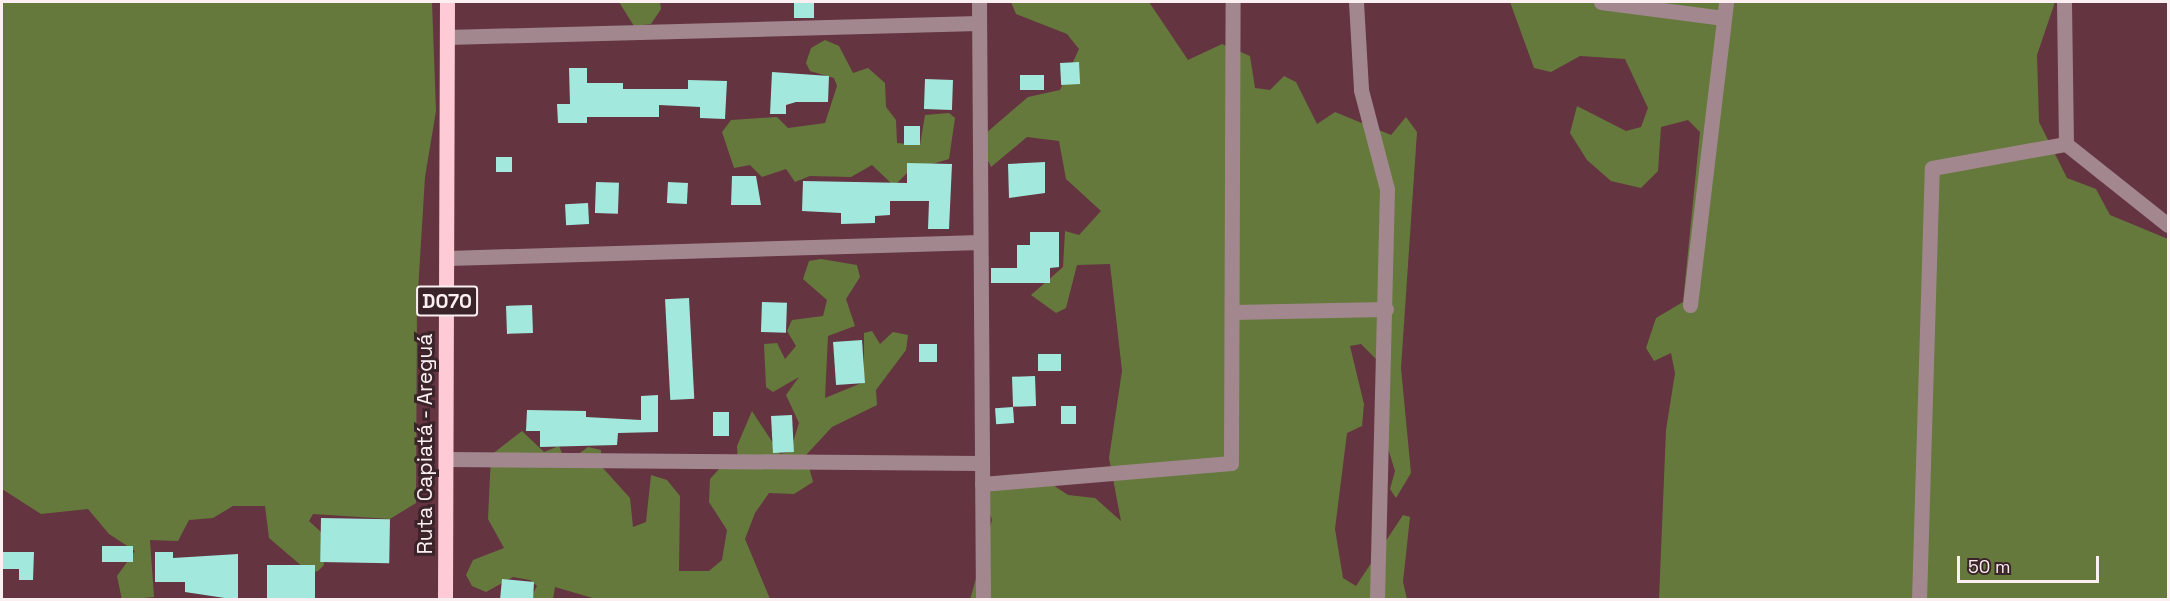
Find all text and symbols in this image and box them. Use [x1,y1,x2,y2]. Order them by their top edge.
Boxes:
road number: D070 [416,284,478,318]
street label: Ruta Capiatá - Areguá [412,333,438,555]
scale bar [1960,544,2102,582]
text: 50 m [1968,555,2010,578]

